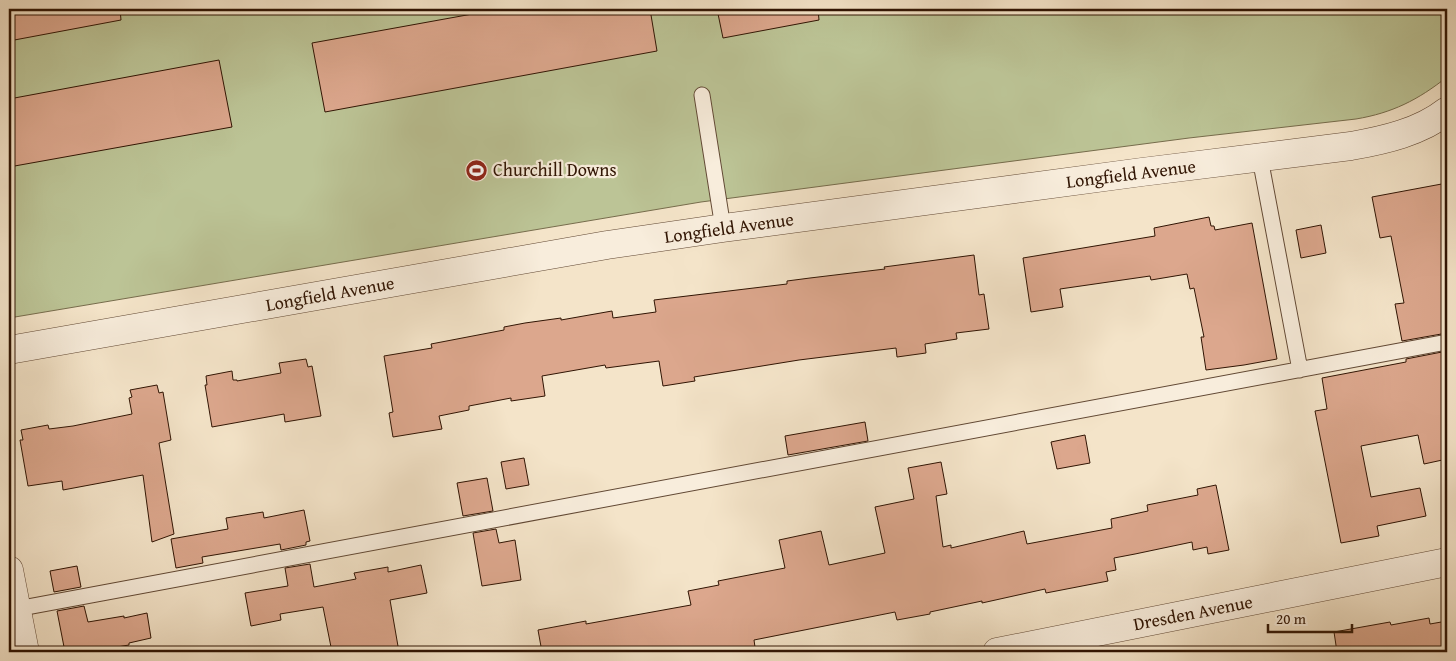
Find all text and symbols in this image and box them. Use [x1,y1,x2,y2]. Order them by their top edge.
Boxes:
street label: Longfield Avenue [1065,152,1197,195]
place label: Churchill Downs [493,156,617,183]
sports icon: Churchill Downs [465,158,489,182]
street label: Longfield Avenue [663,205,795,250]
street label: Longfield Avenue [263,269,396,318]
street label: Dresden Avenue [1131,588,1255,637]
scale bar [1268,601,1352,633]
text: 20 m [1276,608,1307,629]

